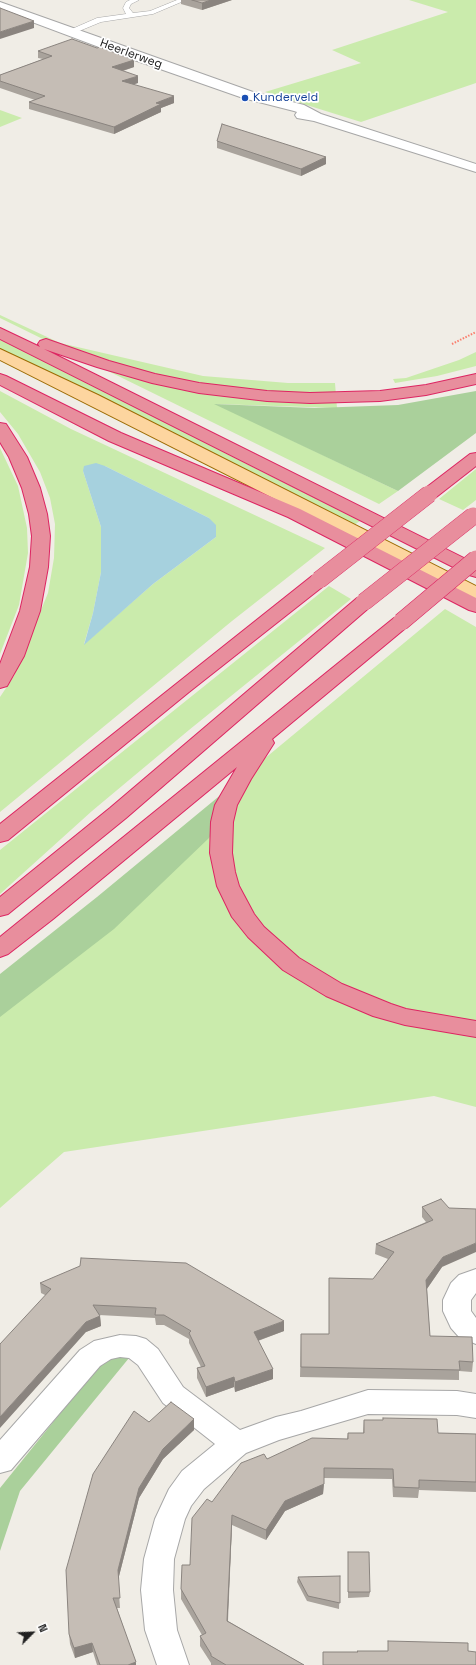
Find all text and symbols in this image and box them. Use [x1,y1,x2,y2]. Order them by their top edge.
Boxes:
street label: Heerlerweg [98,36,164,72]
place label: Kunderveld [253,91,318,105]
marker: Kunderveld [240,93,250,103]
north arrow [12,1613,52,1653]
text: N [35,1622,51,1634]

